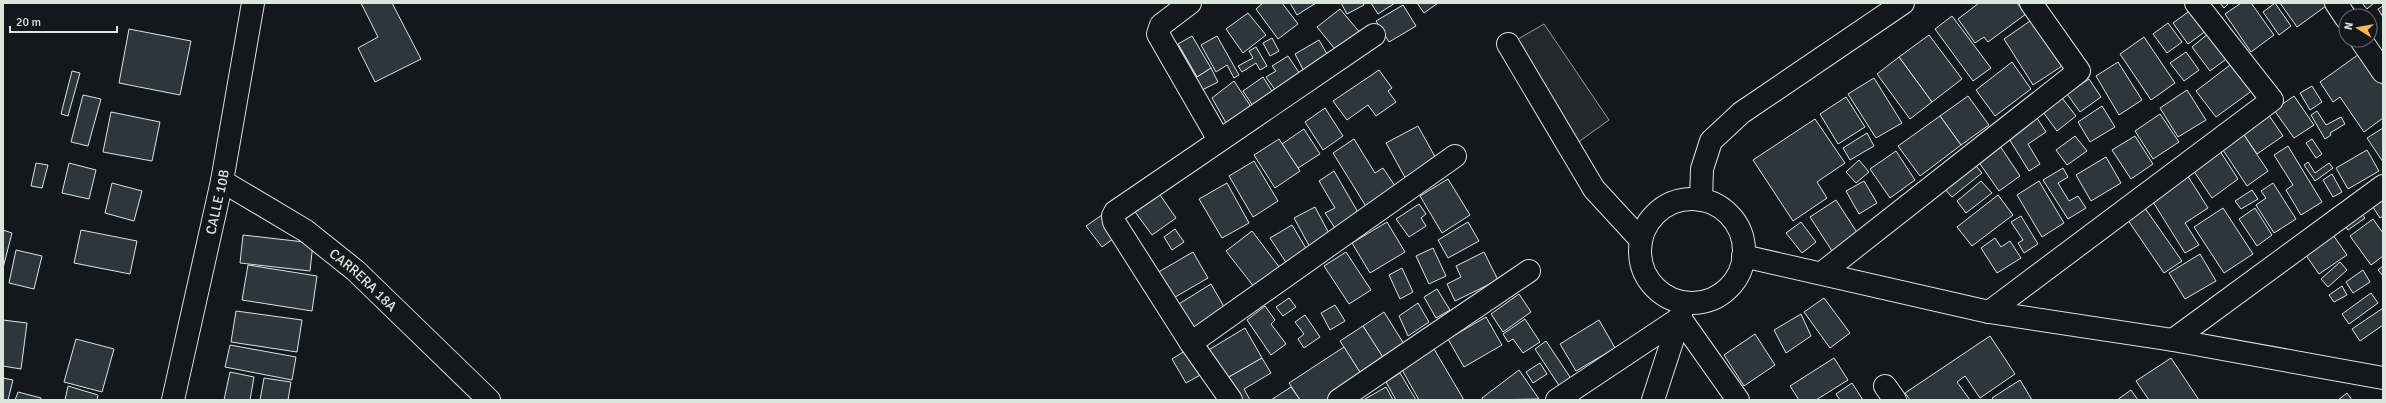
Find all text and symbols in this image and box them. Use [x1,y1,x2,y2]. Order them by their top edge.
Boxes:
scale bar [10,8,117,34]
north arrow [2338,8,2378,48]
text: 20 m [16,15,41,30]
text: N [2342,21,2356,31]
street label: CALLE 10B [202,168,232,236]
street label: CARRERA 18A [326,245,401,315]

